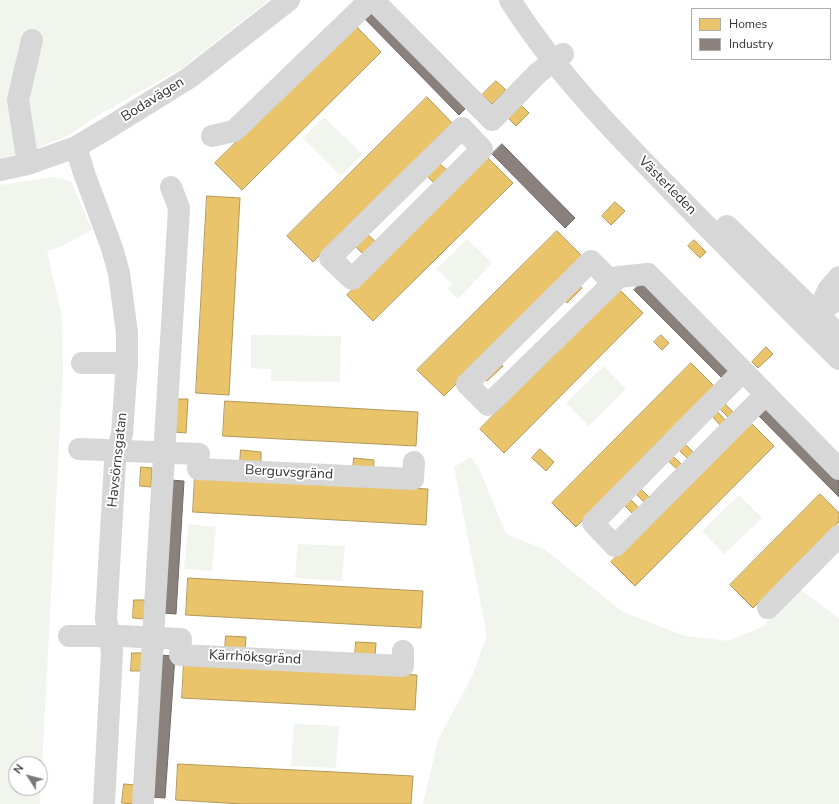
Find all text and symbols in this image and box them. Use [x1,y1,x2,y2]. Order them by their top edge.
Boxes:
legend [691,8,831,60]
text: Homes [729,16,767,32]
text: Industry [729,36,773,52]
street label: Bodavägen [119,74,187,126]
street label: Västerleden [634,153,700,219]
street label: Havsörnsgatan [105,412,131,508]
street label: Berguvsgränd [244,462,334,484]
street label: Kärrhöksgränd [209,647,301,669]
north arrow [8,756,48,796]
text: N [10,762,27,777]

